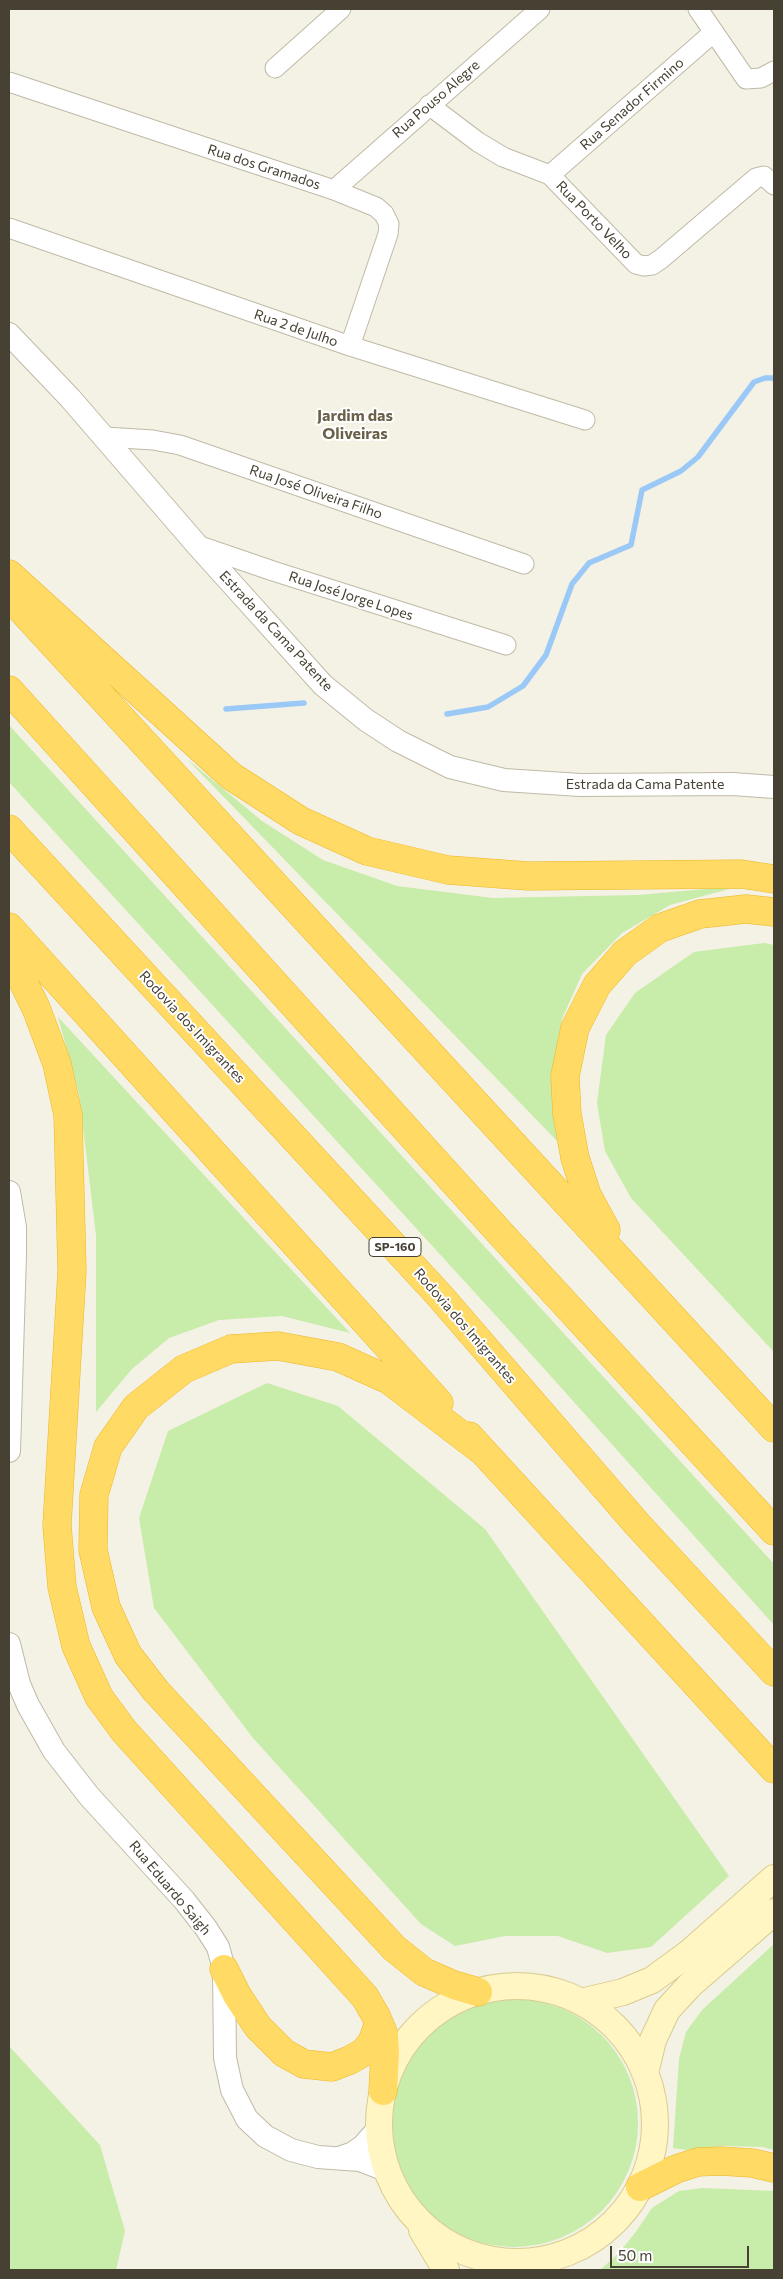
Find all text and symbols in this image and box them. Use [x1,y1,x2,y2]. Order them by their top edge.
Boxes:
street label: Rua Senador Firmino [577,54,687,154]
street label: Rua Pouso Alegre [389,57,483,141]
street label: Rua dos Gramados [205,141,323,193]
street label: Rua Porto Velho [552,177,636,263]
street label: Rua 2 de Julho [252,306,340,350]
district label: Jardim das Oliveiras [317,406,393,444]
street label: Rua José Oliveira Filho [247,461,385,523]
street label: Estrada da Cama Patente [216,567,336,695]
street label: Rua José Jorge Lopes [287,568,415,624]
street label: Estrada da Cama Patente [566,776,724,792]
street label: Rodovia dos Imigrantes [136,967,248,1087]
road number: SP-160 [369,1238,421,1256]
street label: Rodovia dos Imigrantes [410,1265,520,1387]
street label: Rua Eduardo Saigh [126,1837,214,1939]
scale bar [613,2236,752,2268]
text: 50 m [618,2246,652,2264]

